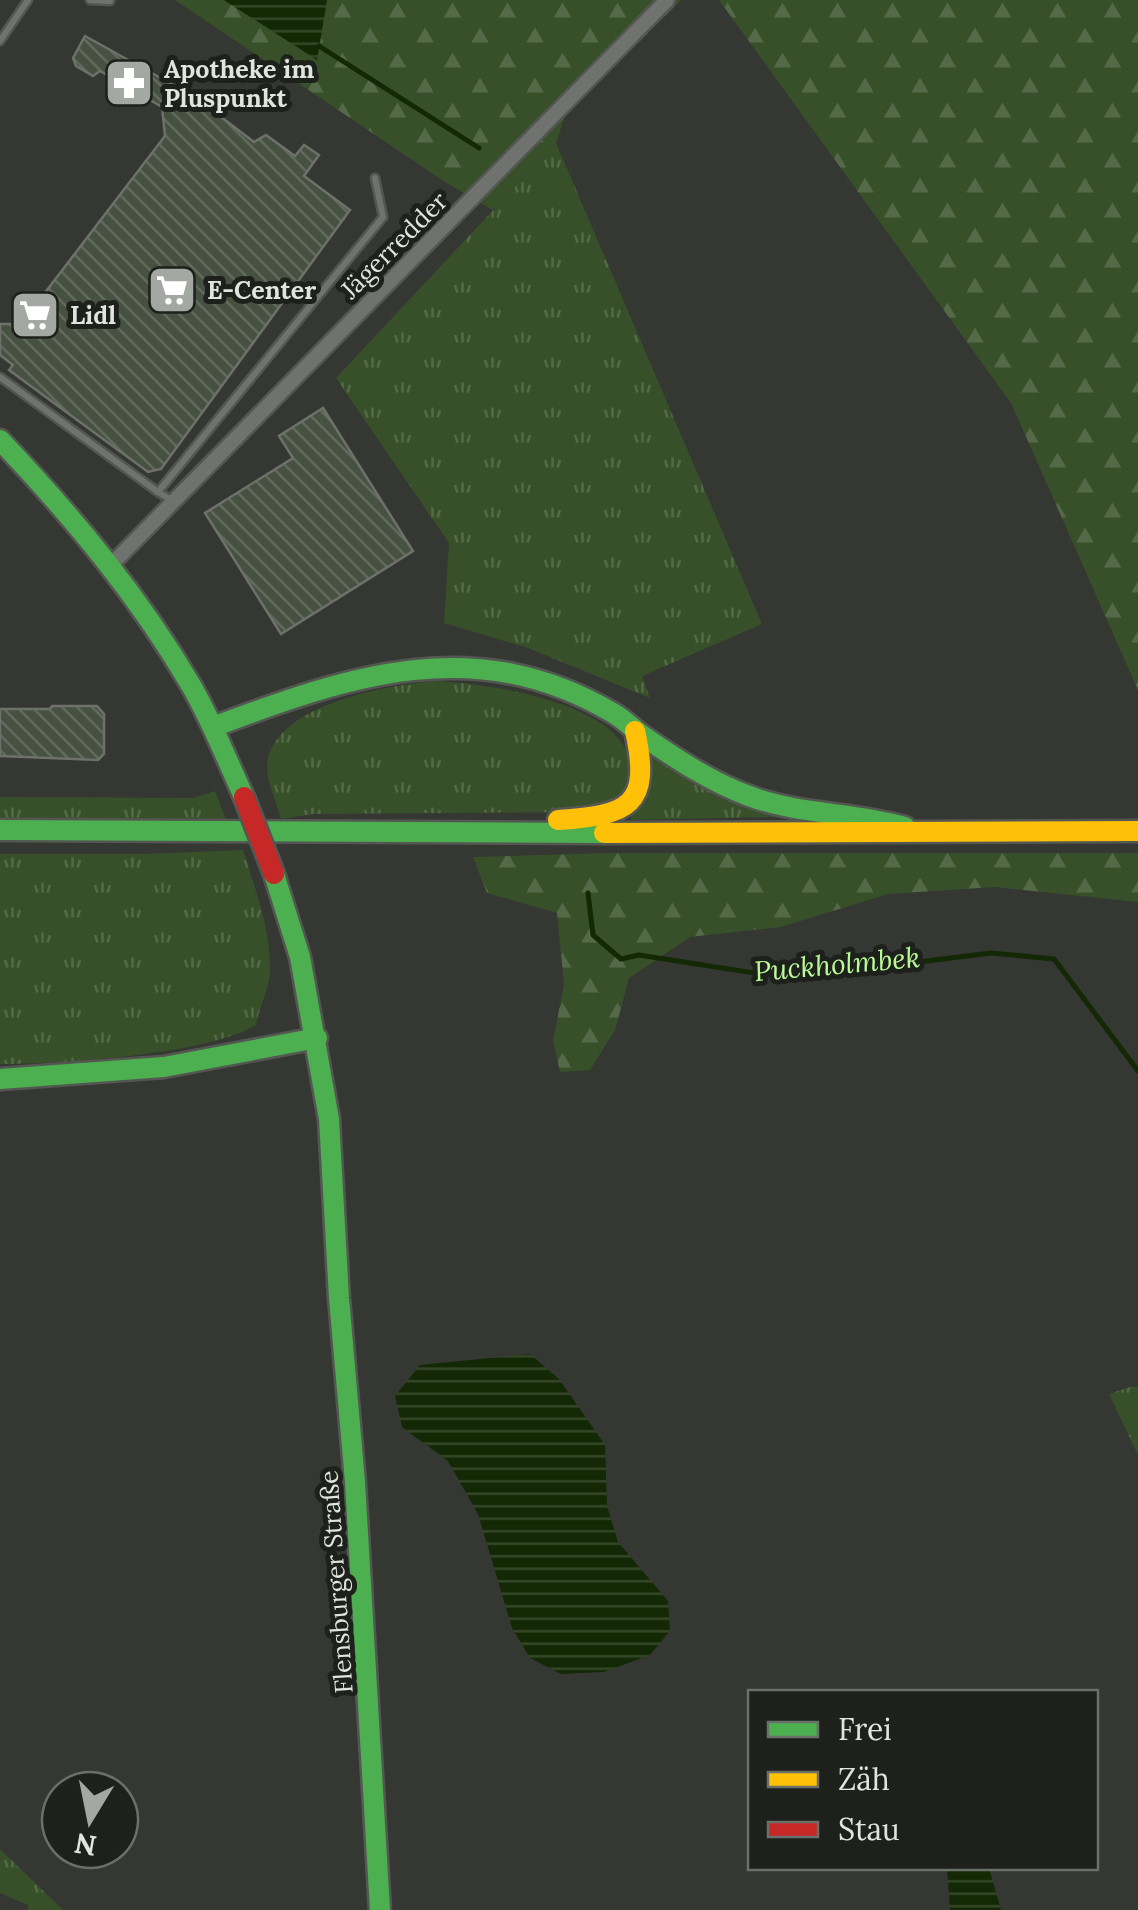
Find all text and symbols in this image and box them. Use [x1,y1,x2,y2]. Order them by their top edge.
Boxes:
place label: Apotheke im Pluspunkt [164,53,314,114]
pharmacy icon: Apotheke im Pluspunkt [103,57,155,109]
street label: Jägerredder [333,185,454,306]
supermarket icon: E-Center [146,264,198,316]
place label: E-Center [207,274,316,306]
supermarket icon: Lidl [9,289,61,341]
place label: Lidl [70,299,116,331]
water label: Puckholmbek [753,939,921,989]
street label: Flensburger Straße [312,1469,360,1695]
legend [748,1690,1098,1870]
text: Frei [838,1710,892,1748]
text: Zäh [838,1760,890,1798]
north arrow [40,1770,140,1870]
text: Stau [838,1810,900,1848]
text: N [72,1825,99,1864]

